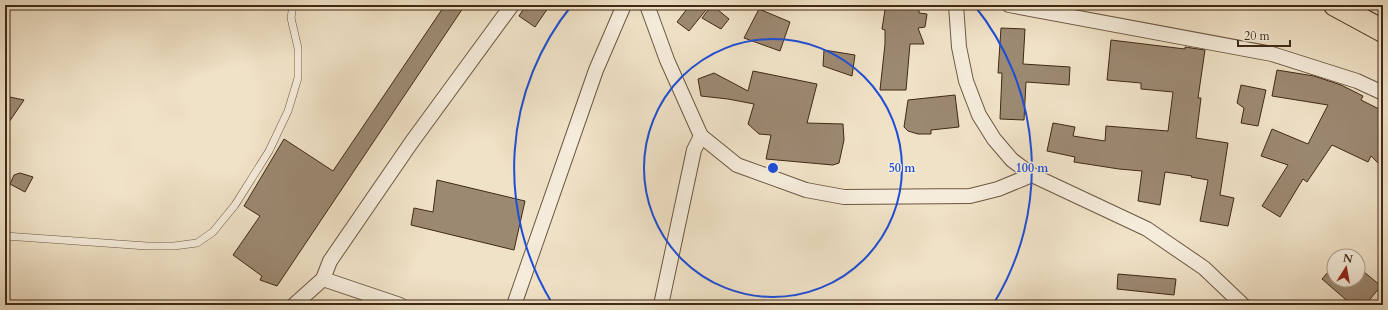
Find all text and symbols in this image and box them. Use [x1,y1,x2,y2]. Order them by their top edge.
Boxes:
scale bar [1238,22,1290,48]
text: 20 m [1244,28,1271,44]
text: 50 m [889,160,916,176]
text: 100 m [1016,160,1049,176]
centre of rings [766,161,780,175]
north arrow [1326,248,1366,288]
text: N [1342,250,1354,267]

